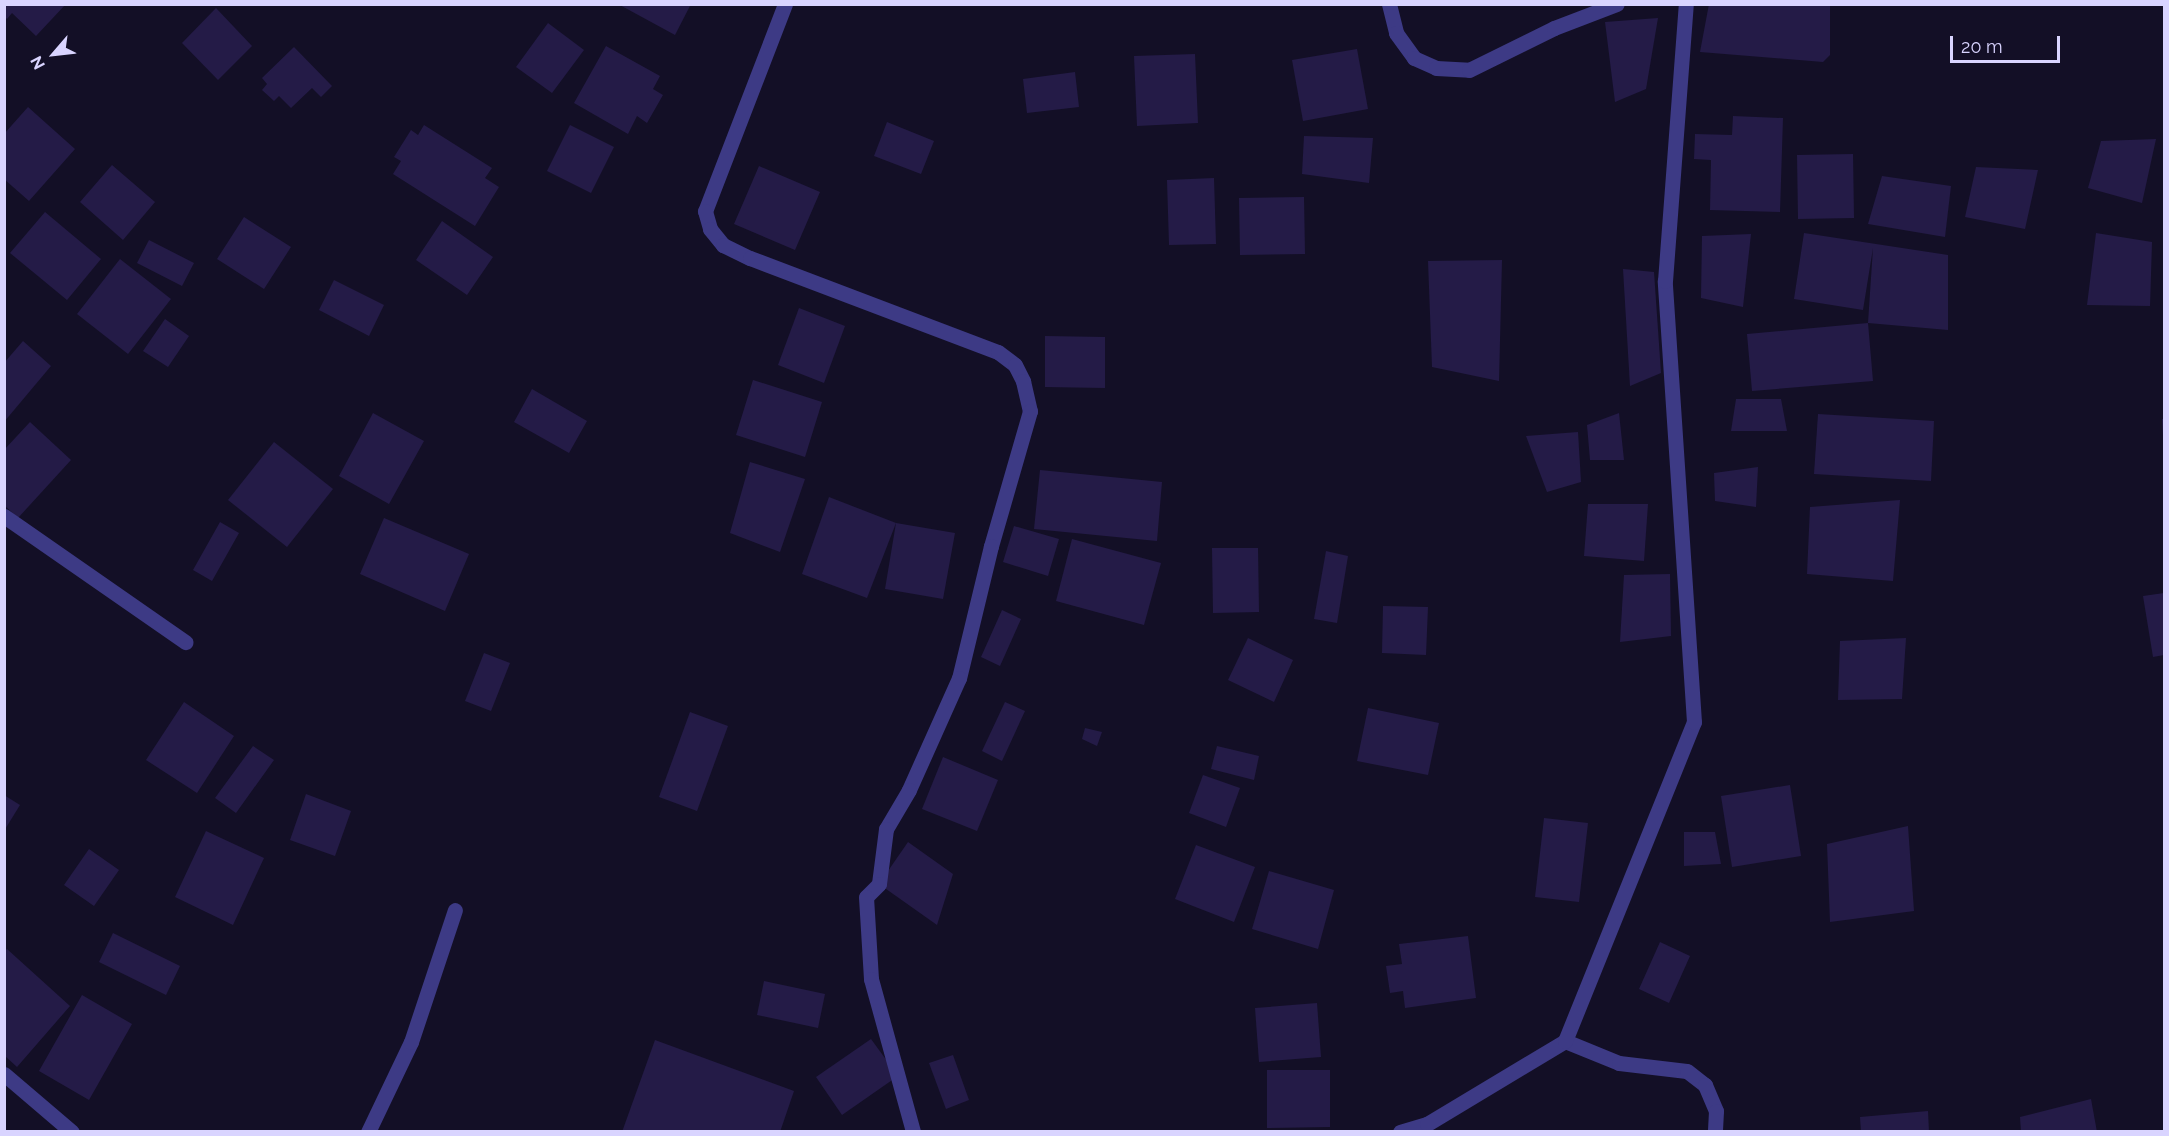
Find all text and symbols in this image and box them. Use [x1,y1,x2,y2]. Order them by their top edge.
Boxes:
north arrow [24,24,84,84]
scale bar [1953,24,2062,62]
text: 20 m [1961,36,2003,57]
text: N [26,53,49,73]

